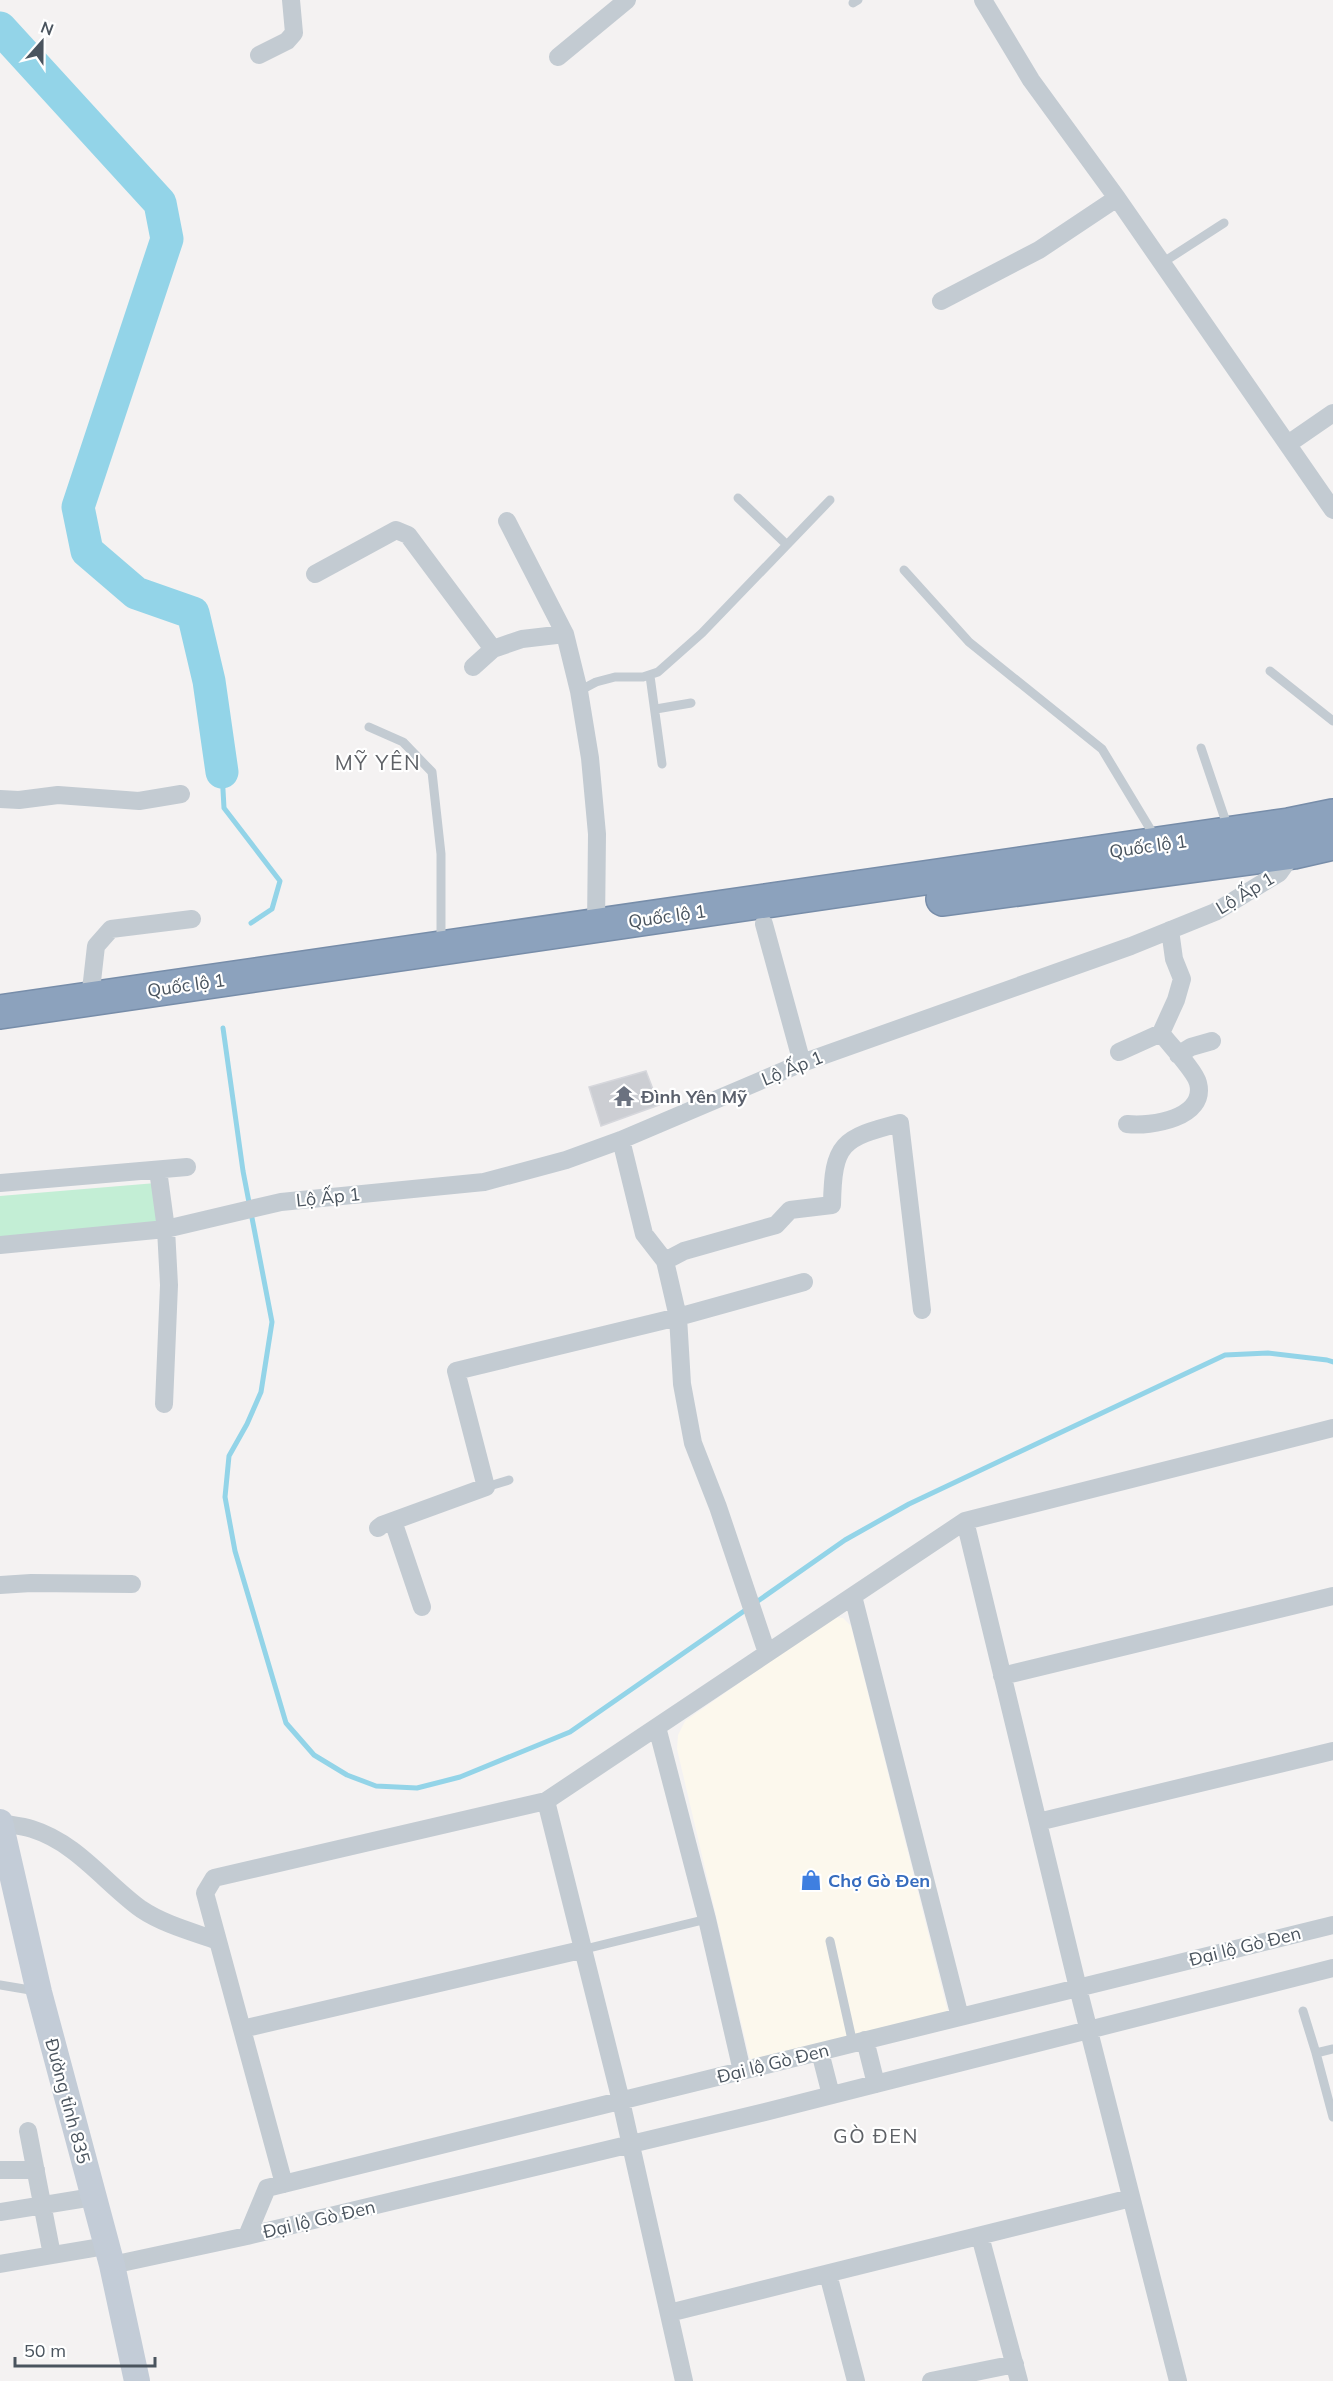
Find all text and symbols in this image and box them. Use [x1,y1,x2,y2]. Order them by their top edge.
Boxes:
north arrow [12,12,72,72]
text: N [38,16,57,39]
district label: MỸ YÊN [335,749,421,775]
street label: Quốc lộ 1 [1108,829,1188,863]
street label: Lộ Ấp 1 [1212,867,1278,919]
street label: Quốc lộ 1 [627,899,707,933]
street label: Quốc lộ 1 [146,968,226,1002]
street label: Lộ Ấp 1 [758,1045,826,1091]
temple icon: Đình Yên Mỹ [612,1084,636,1108]
place label: Đình Yên Mỹ [640,1085,747,1108]
street label: Lộ Ấp 1 [295,1182,361,1212]
shop icon: Chợ Gò Đen [799,1868,823,1892]
place label: Chợ Gò Đen [828,1869,930,1892]
street label: Đại lộ Gò Đen [1187,1921,1303,1971]
street label: Đường tỉnh 835 [40,2036,96,2166]
street label: Đại lộ Gò Đen [715,2038,831,2088]
district label: GÒ ĐEN [833,2123,919,2148]
street label: Đại lộ Gò Đen [261,2195,377,2243]
scale bar [15,2330,154,2368]
text: 50 m [24,2339,66,2362]

